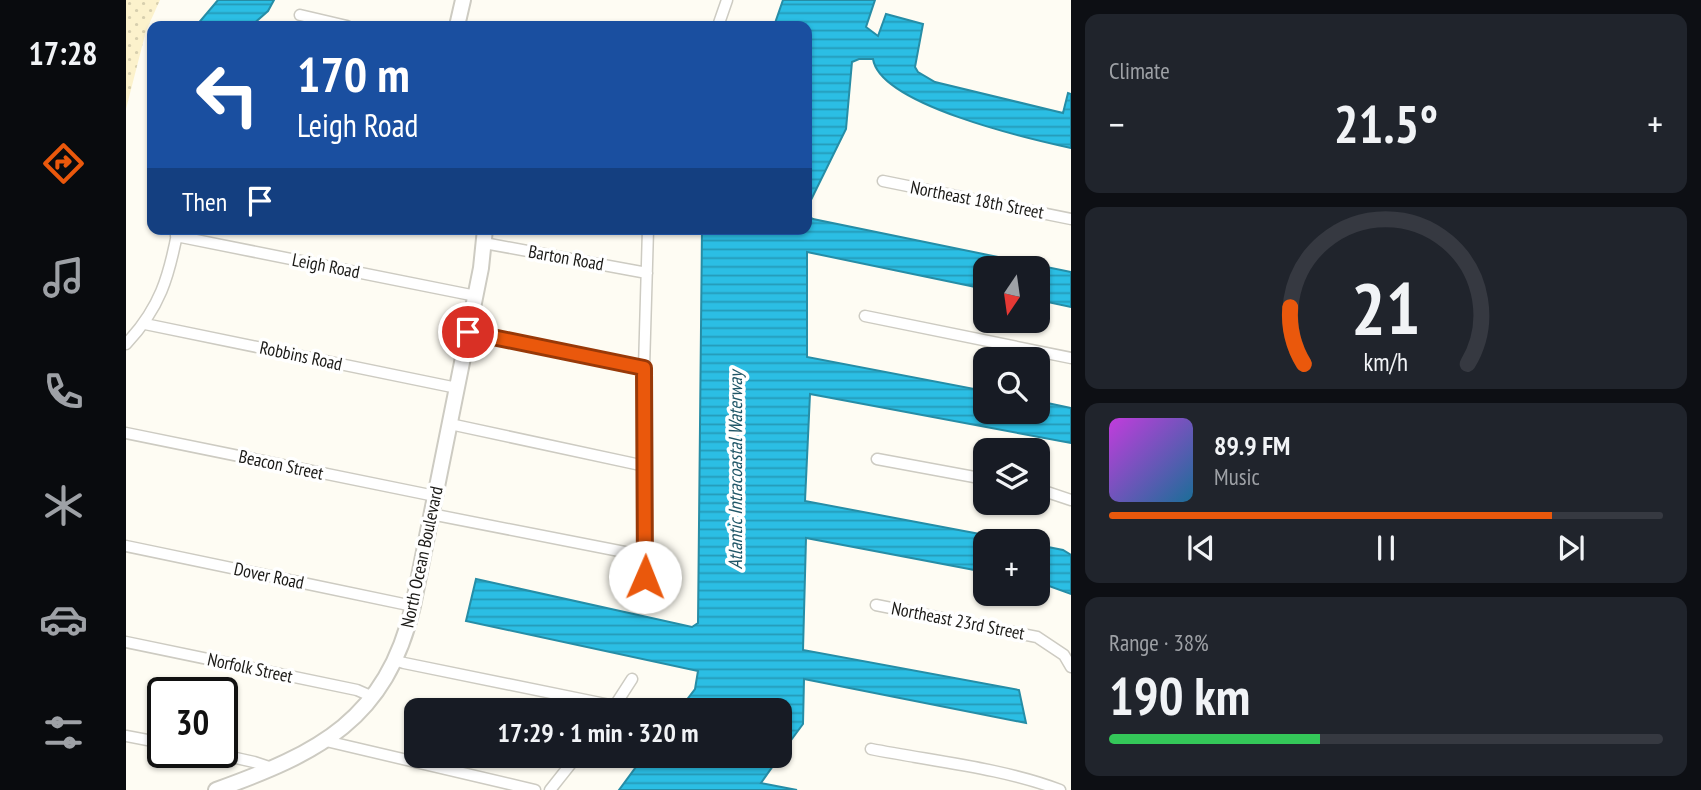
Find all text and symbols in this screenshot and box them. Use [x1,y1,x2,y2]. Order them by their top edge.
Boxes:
text: 17:28 [28,32,98,74]
text: 170 m [297,42,410,106]
icon: left [182,49,273,140]
text: Climate [1109,56,1170,85]
text: 21.5° [1334,90,1438,157]
text: − [1109,99,1125,148]
text: + [1647,99,1663,148]
text: Leigh Road [297,104,418,146]
icon: directions [39,139,88,188]
street label: Northeast 18th Street [908,175,1046,224]
icon: arrive [241,182,279,220]
text: Then [182,185,227,218]
street label: Barton Road [527,240,606,275]
street label: Leigh Road [290,248,362,283]
icon: music [39,253,88,302]
north arrow [973,256,1050,332]
map controls [973,256,1050,606]
text: 21 [1351,261,1421,355]
pin [438,302,498,362]
icon: arrive [449,313,487,351]
street label: Robbins Road [258,336,344,375]
text: km/h [1364,346,1408,378]
button: search [973,347,1050,424]
icon: phone [39,367,88,416]
water label: Atlantic Intracoastal Waterway [723,368,747,569]
text: 89.9 FM [1214,429,1290,462]
button: layers [973,438,1050,515]
street label: Beacon Street [237,444,326,485]
text: Music [1214,462,1260,491]
icon: climate [39,481,88,530]
street label: North Ocean Boulevard [395,484,448,630]
button: + [973,529,1050,606]
icon: previous [1182,529,1220,567]
icon: pause [1367,529,1405,567]
icon: next [1552,529,1590,567]
position arrow [608,540,682,614]
street label: Dover Road [232,557,306,594]
icon: car [39,595,88,644]
street label: Northeast 23rd Street [890,596,1027,645]
text: Range · 38% [1109,628,1209,657]
street label: Norfolk Street [205,647,295,688]
text: 190 km [1109,662,1250,729]
speed limit sign: 30 [147,677,238,768]
icon: filters [39,708,88,757]
text: 17:29 · 1 min · 320 m [498,716,698,749]

